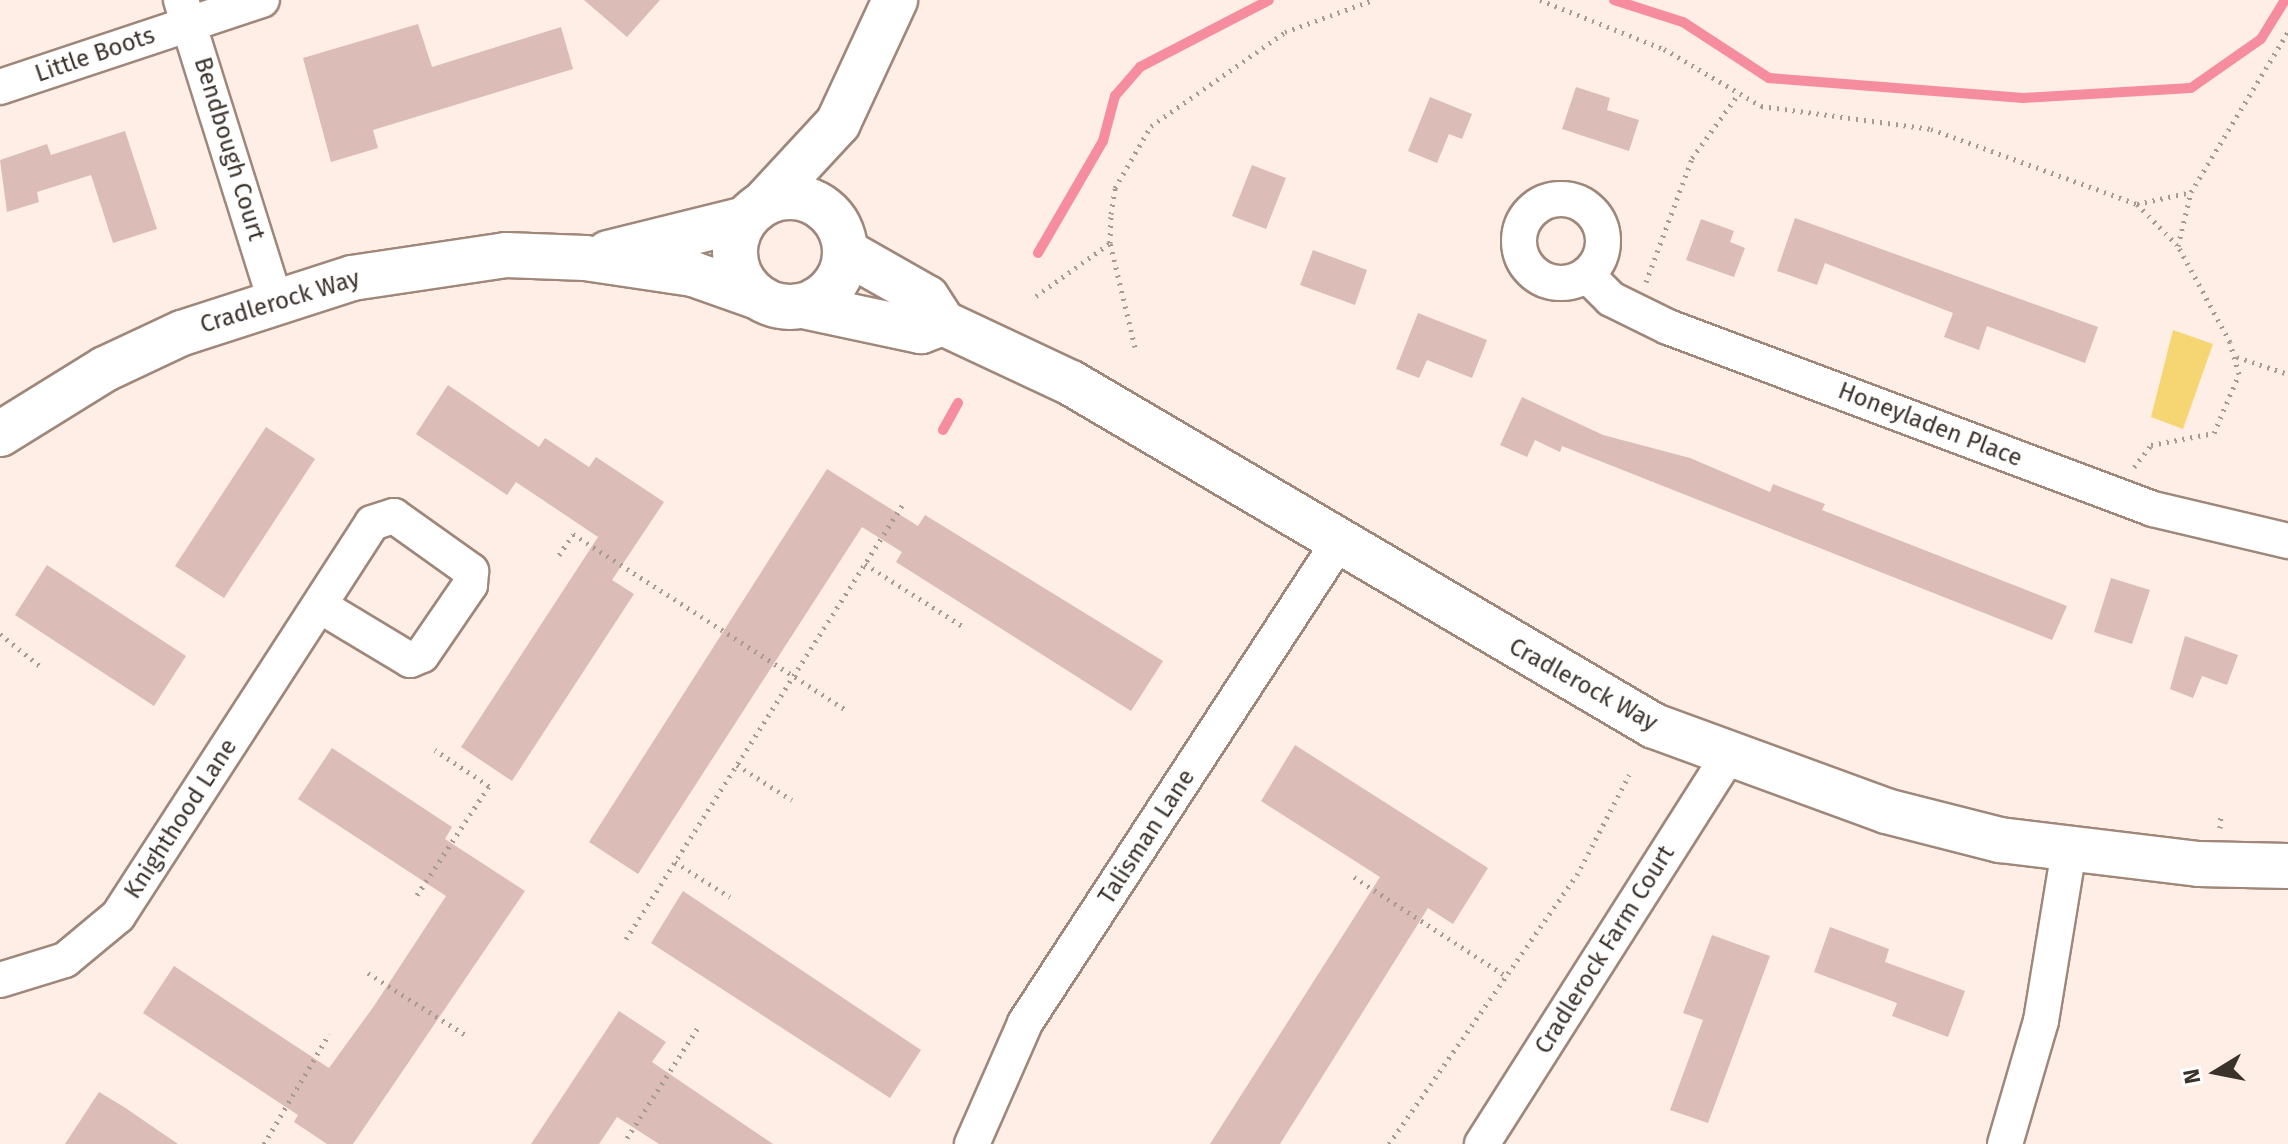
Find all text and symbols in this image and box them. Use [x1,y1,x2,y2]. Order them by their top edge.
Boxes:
street label: Little Boots [31,21,159,89]
street label: Bendbough Court [187,54,271,244]
street label: Cradlerock Way [197,264,363,340]
street label: Honeyladen Place [1834,377,2026,473]
street label: Cradlerock Way [1504,632,1662,738]
street label: Knighthood Lane [119,734,243,904]
street label: Talisman Lane [1093,764,1201,910]
street label: Cradlerock Farm Court [1529,841,1681,1059]
north arrow [2176,1032,2256,1112]
text: N [2177,1067,2206,1086]

